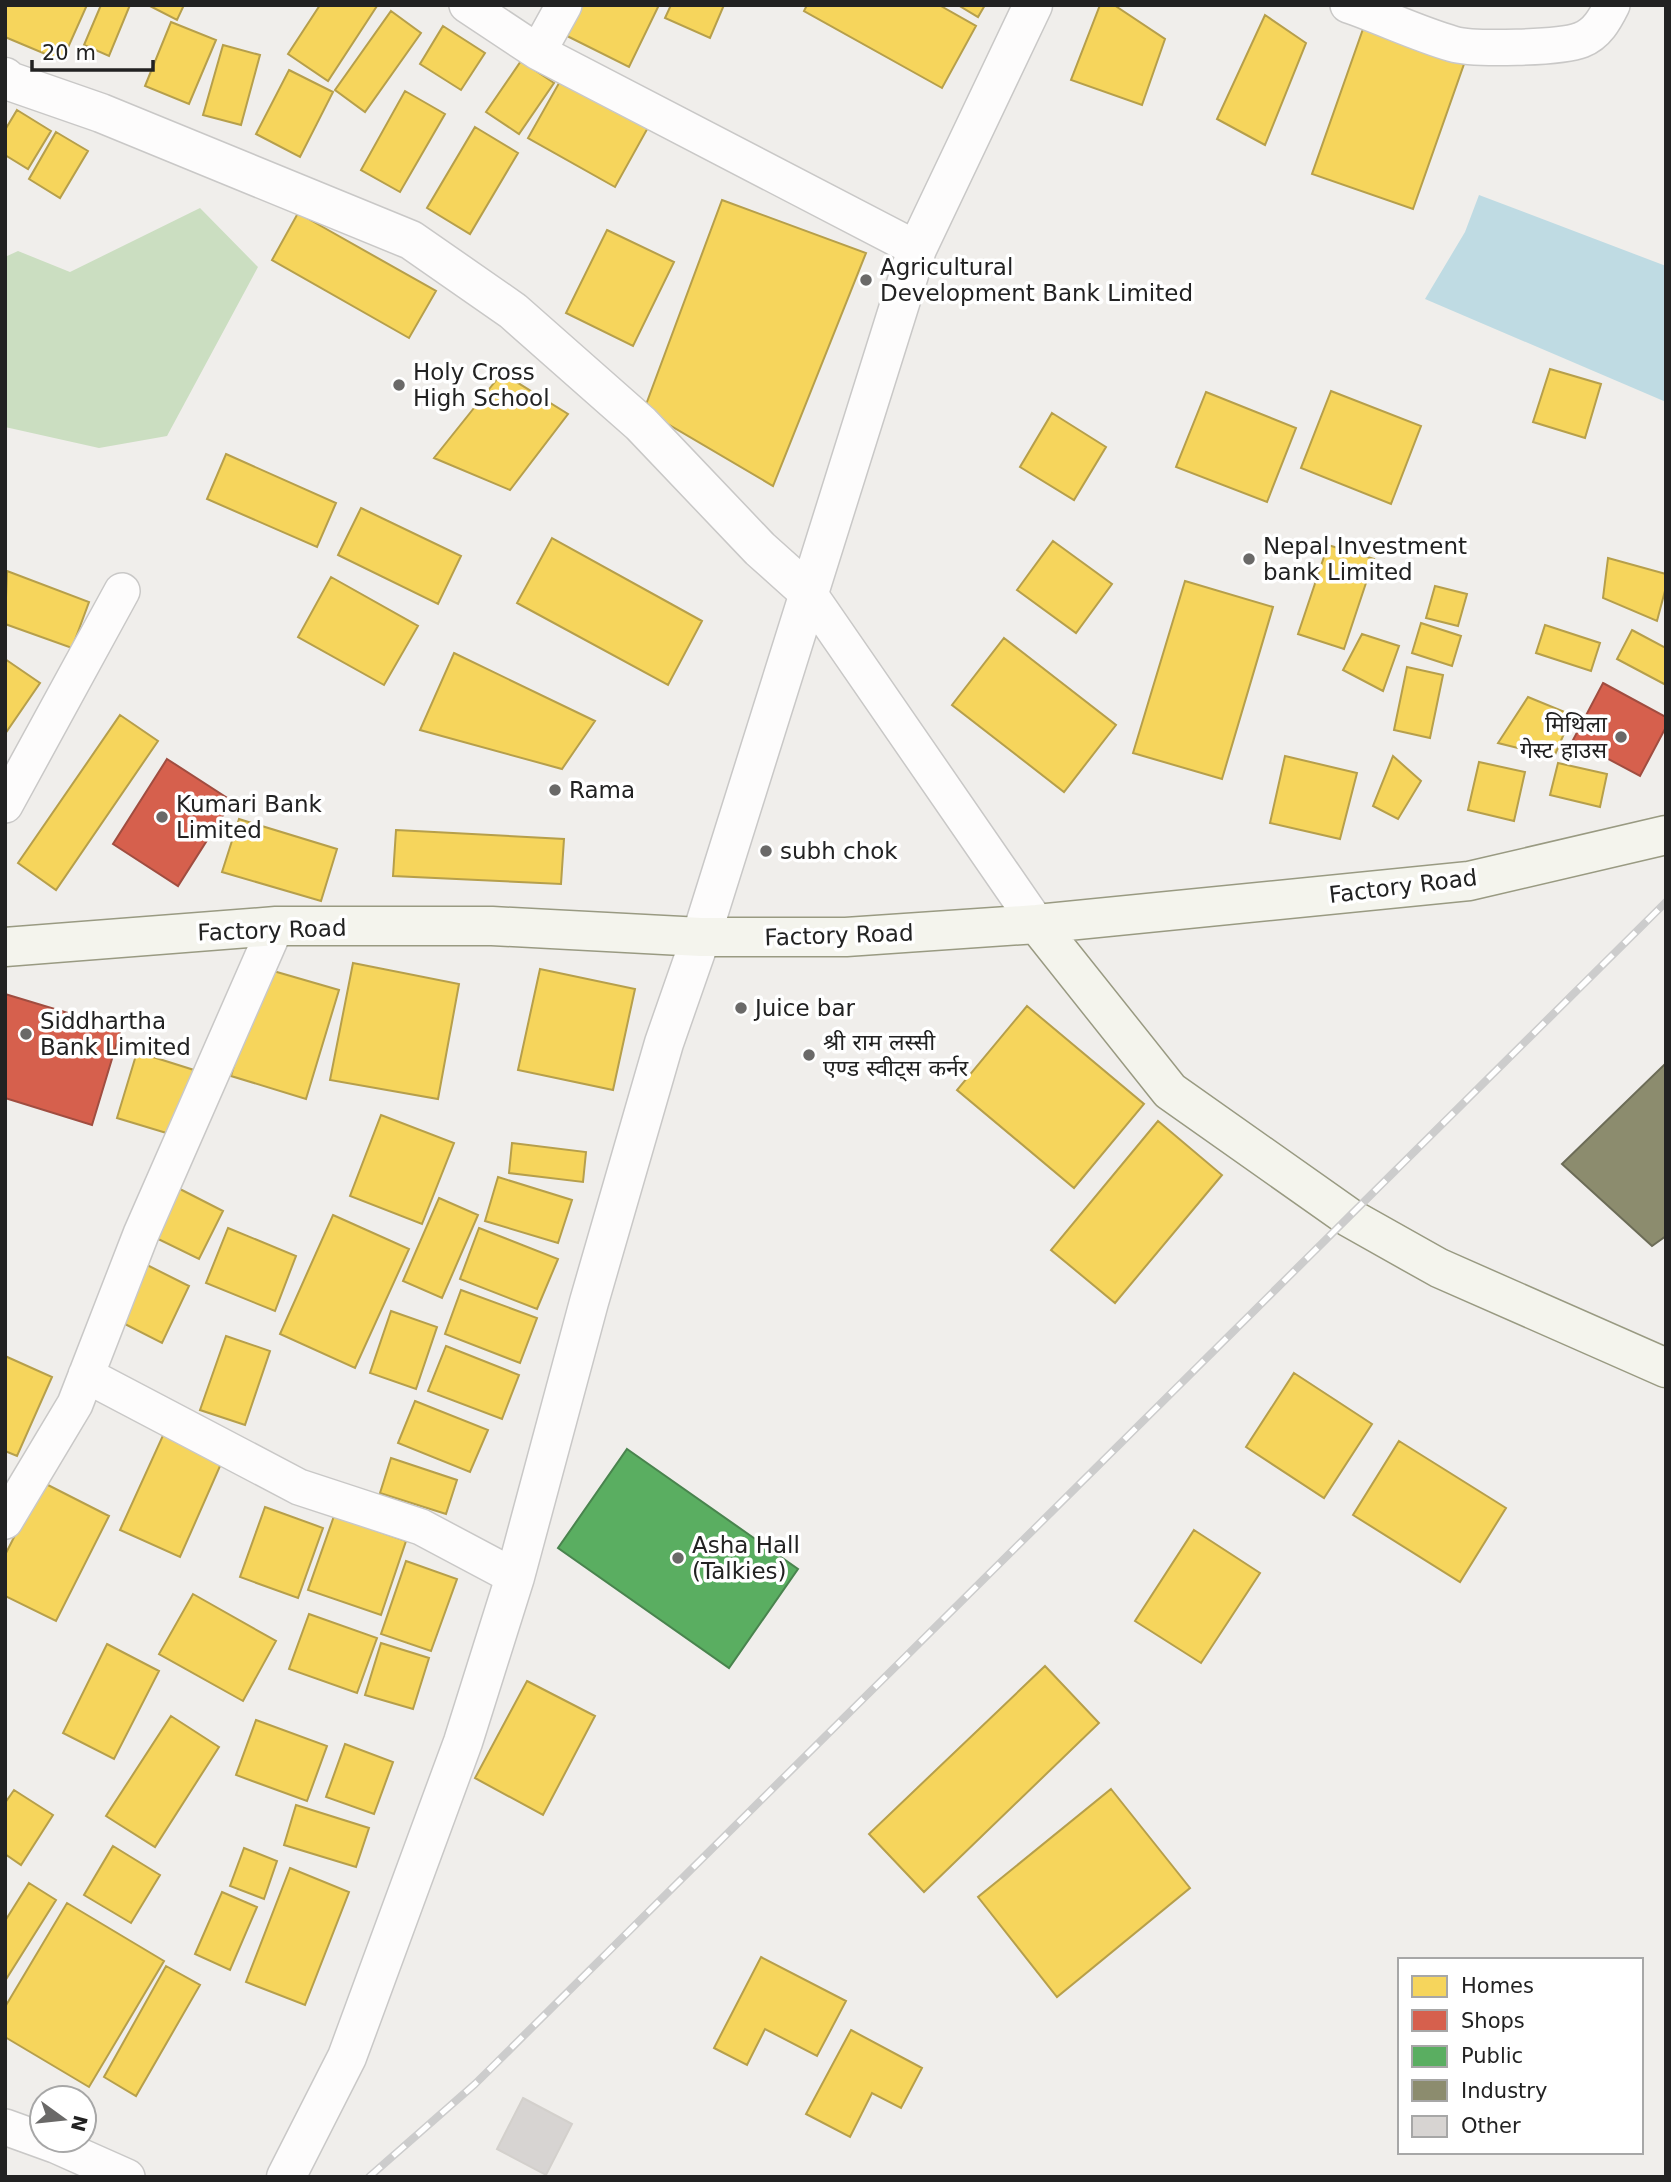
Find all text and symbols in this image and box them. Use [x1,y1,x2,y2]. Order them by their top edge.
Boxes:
scale bar [32,28,152,72]
text: 20 m [42,41,96,65]
place label: Agricultural Development Bank Limited [880,254,1193,306]
marker: Agricultural Development Bank Limited [858,272,874,288]
place label: Holy Cross High School [413,359,550,411]
marker: Holy Cross High School [391,377,407,393]
place label: Nepal Investment bank Limited [1263,533,1467,585]
marker: Nepal Investment bank Limited [1241,551,1257,567]
place label: मिथिला गेस्ट हाउस [1520,711,1608,763]
marker: मिथिला गेस्ट हाउस [1613,729,1629,745]
place label: Rama [569,777,635,803]
marker: Rama [547,782,563,798]
place label: Kumari Bank Limited [176,791,323,843]
marker: Kumari Bank Limited [154,809,170,825]
place label: subh chok [780,838,898,864]
marker: subh chok [758,843,774,859]
street label: Factory Road [1327,864,1479,908]
street label: Factory Road [197,914,347,946]
street label: Factory Road [764,919,914,951]
place label: Juice bar [753,995,856,1021]
marker: Juice bar [733,1000,749,1016]
place label: Siddhartha Bank Limited [40,1008,191,1060]
marker: Siddhartha Bank Limited [18,1026,34,1042]
place label: श्री राम लस्सी एण्ड स्वीट्स कर्नर [823,1029,969,1082]
marker: श्री राम लस्सी एण्ड स्वीट्स कर्नर [801,1047,817,1063]
place label: Asha Hall (Talkies) [692,1532,800,1584]
marker: Asha Hall (Talkies) [670,1550,686,1566]
legend [1398,1958,1643,2154]
text: Homes [1461,1974,1534,1998]
text: Shops [1461,2009,1525,2033]
text: Public [1461,2044,1523,2068]
text: Industry [1461,2079,1547,2103]
north arrow [28,2084,98,2154]
text: N [67,2113,92,2134]
text: Other [1461,2114,1521,2138]

